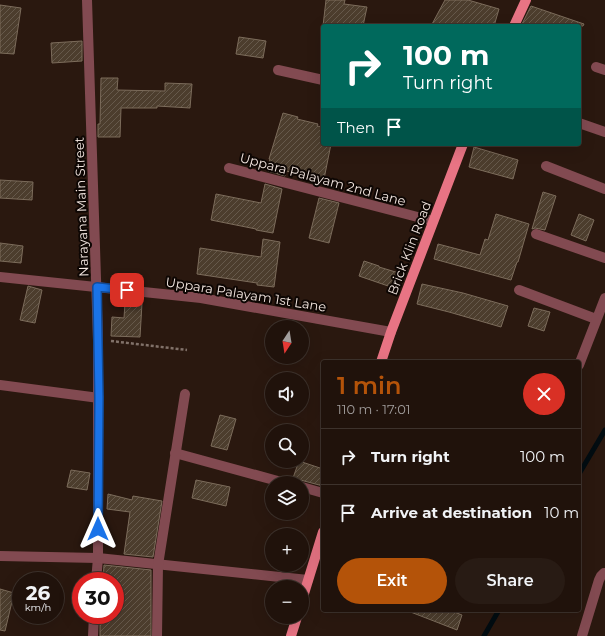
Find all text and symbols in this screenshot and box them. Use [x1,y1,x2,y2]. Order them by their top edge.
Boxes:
text: 100 m [403,38,489,72]
icon: right [337,40,389,92]
text: Turn right [403,72,493,94]
icon: arrive [383,116,405,138]
text: Then [337,118,375,137]
street label: Narayana Main Street [71,137,91,277]
street label: Uppara Palayam 2nd Lane [238,149,408,209]
street label: Brick Klin Road [384,199,434,297]
pin [110,273,144,307]
street label: Uppara Palayam 1st Lane [165,273,328,315]
icon: arrive [116,279,138,301]
north arrow [265,320,309,364]
map controls [265,320,309,624]
text: 1 min [337,371,401,400]
button: sound [265,372,309,416]
button: close [523,373,565,415]
text: 110 m · 17:01 [337,401,410,417]
button: search [265,424,309,468]
icon: right [337,446,359,468]
text: Turn right [371,447,450,466]
text: 100 m [520,447,565,466]
button: layers [265,476,309,520]
icon: arrive [337,502,359,524]
text: Arrive at destination [371,503,532,522]
text: 10 m [544,503,579,522]
position arrow [77,508,119,550]
button: + [265,528,309,572]
button: Exit [337,558,447,604]
button: Share [455,558,565,604]
speed limit sign: 30 [72,572,124,624]
button: − [265,580,309,624]
text: 26 [26,581,50,605]
text: km/h [25,601,51,614]

